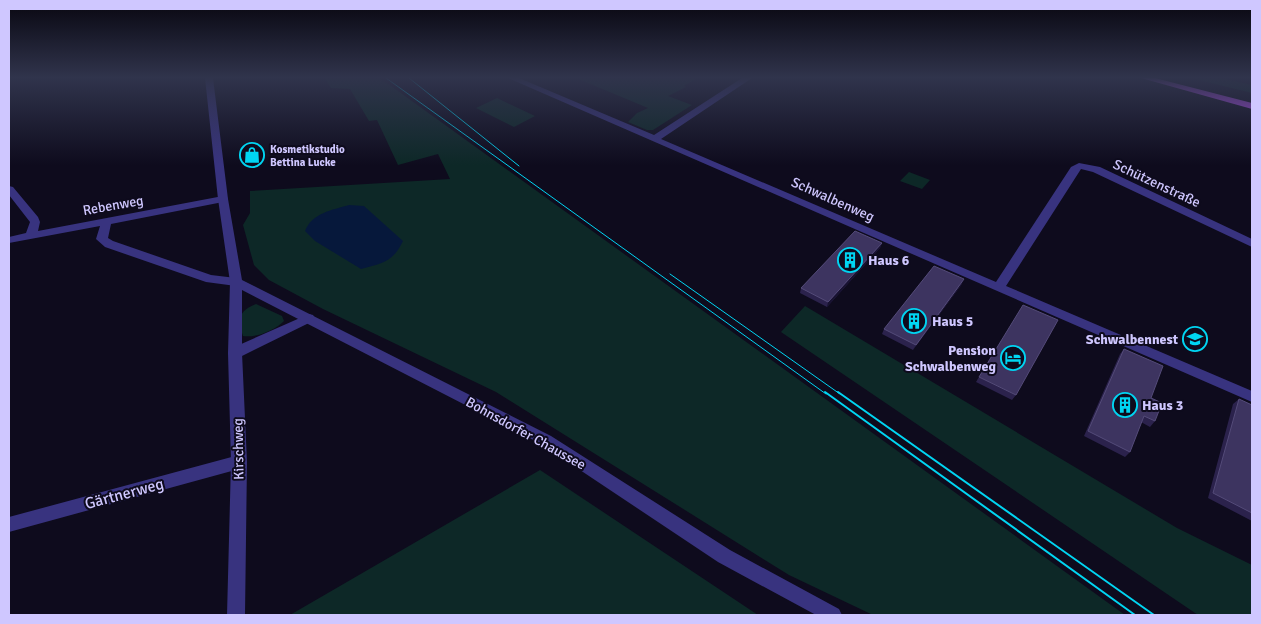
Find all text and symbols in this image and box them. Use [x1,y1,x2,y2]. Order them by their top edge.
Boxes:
shop icon: Kosmetikstudio Bettina Lucke [239,142,265,168]
place label: Kosmetikstudio Bettina Lucke [270,143,345,169]
street label: Schützenstraße [1110,156,1203,211]
street label: Schwalbenweg [789,174,877,225]
street label: Rebenweg [81,192,145,219]
building icon: Haus 6 [837,247,863,273]
place label: Haus 6 [868,252,910,269]
building icon: Haus 5 [901,308,927,334]
place label: Haus 5 [932,313,973,330]
school or university icon: Schwalbennest [1182,326,1208,352]
place label: Schwalbennest [1086,331,1179,348]
place label: Pension Schwalbenweg [905,342,996,375]
hotel icon: Pension Schwalbenweg [1000,345,1026,371]
building icon: Haus 3 [1112,392,1138,418]
street label: Bohnsdorfer Chaussee [463,393,589,473]
place label: Haus 3 [1142,397,1183,414]
street label: Kirschweg [229,418,248,480]
street label: Gärtnerweg [83,474,166,514]

